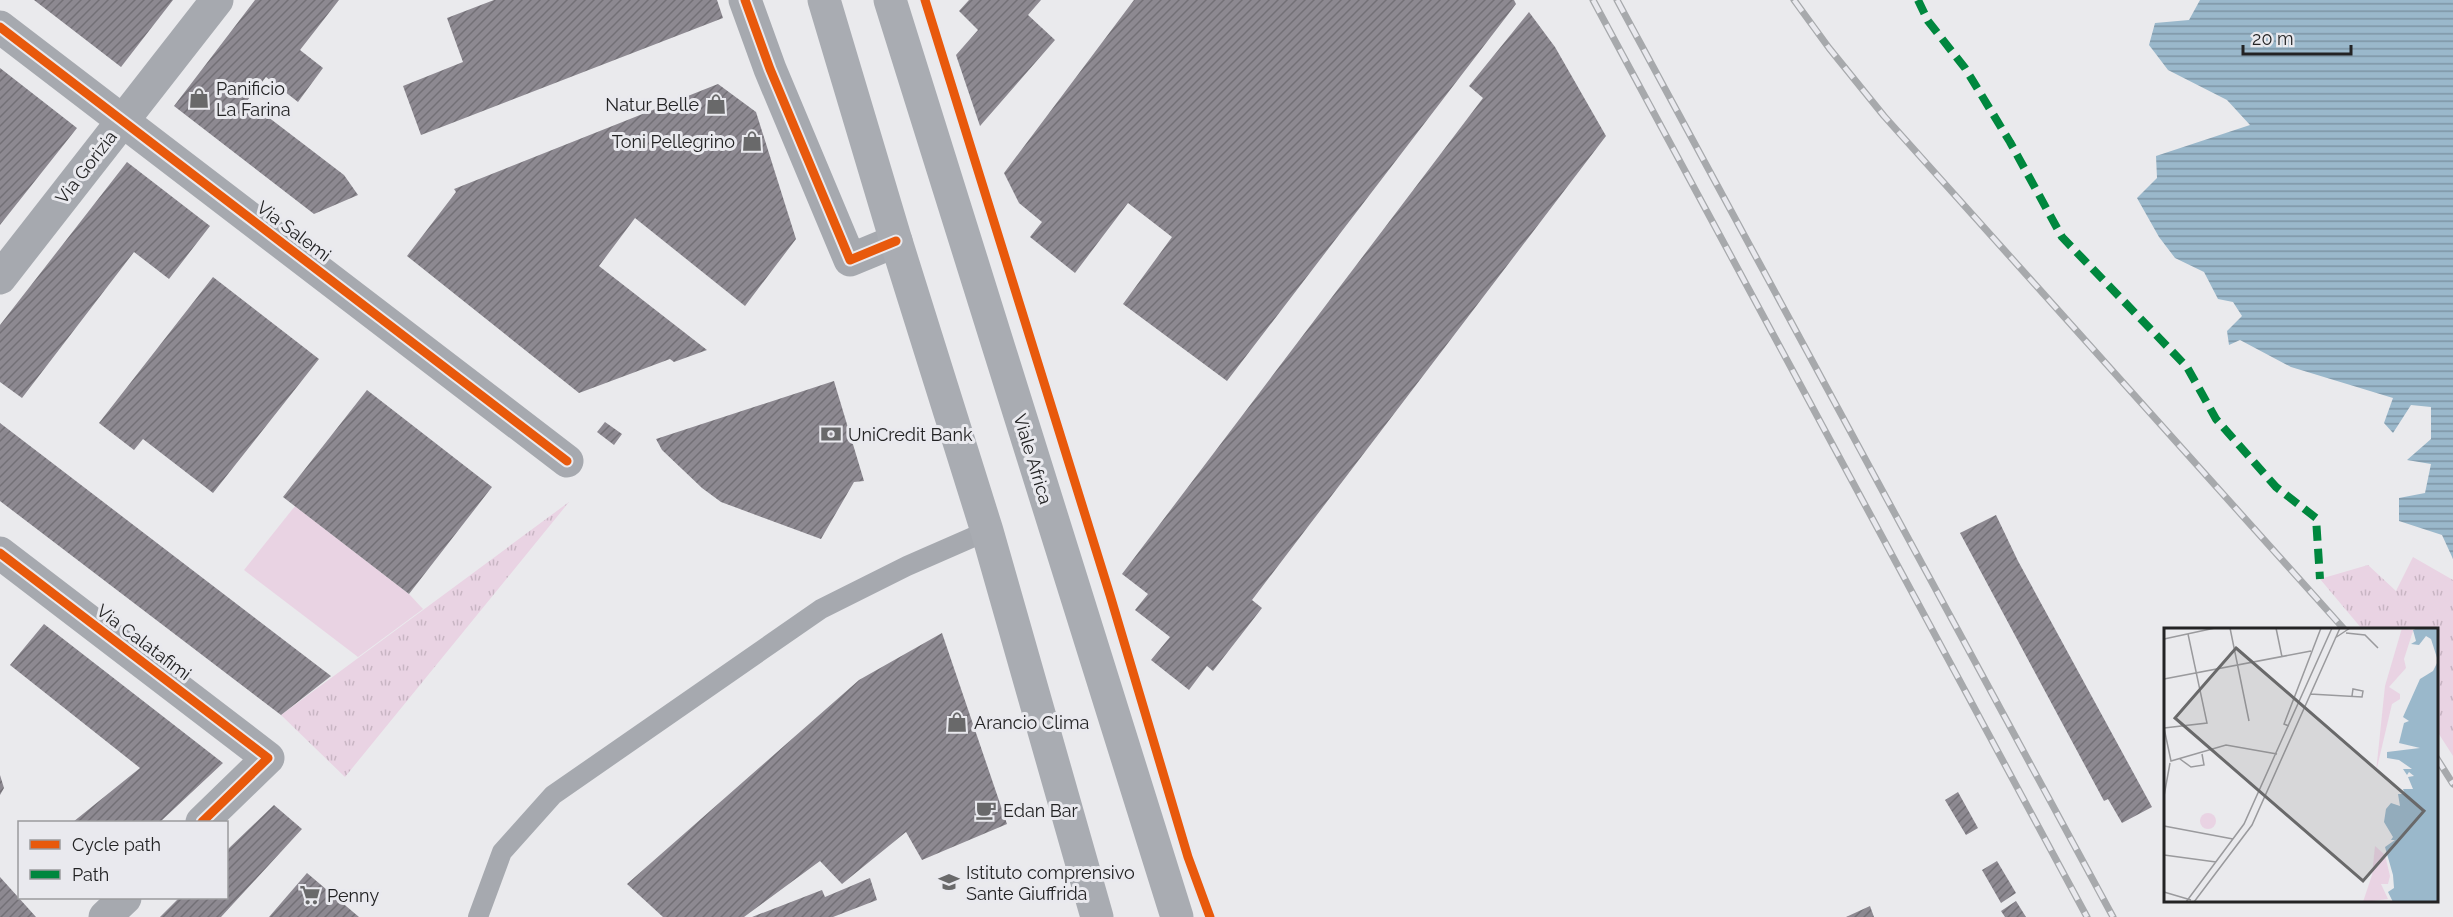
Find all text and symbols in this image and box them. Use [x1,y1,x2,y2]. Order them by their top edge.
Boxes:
scale bar [2243,18,2351,56]
text: 20 m [2252,28,2294,49]
place label: Panificio La Farina [216,78,291,120]
shop icon: Panificio La Farina [187,86,211,110]
shop icon: Natur Belle [704,92,728,116]
place label: Natur Belle [605,94,699,115]
street label: Via Gorizia [51,126,121,208]
shop icon: Toni Pellegrino [740,129,764,153]
place label: Toni Pellegrino [612,131,735,152]
street label: Via Salemi [253,196,335,266]
street label: Viale Africa [1009,411,1057,507]
bank icon: UniCredit Bank [819,422,843,446]
place label: UniCredit Bank [848,424,973,445]
street label: Via Calatafimi [93,600,195,684]
inset map [2164,628,2438,902]
shop icon: Arancio Clima [945,710,969,734]
place label: Arancio Clima [974,712,1089,733]
cafe icon: Edan Bar [974,798,998,822]
place label: Edan Bar [1003,800,1079,821]
legend [18,821,228,899]
text: Cycle path [72,834,161,855]
place label: Istituto comprensivo Sante Giuffrida [966,862,1135,904]
text: Path [72,864,109,885]
school or university icon: Istituto comprensivo Sante Giuffrida [937,870,961,894]
supermarket icon: Penny [298,883,322,907]
place label: Penny [327,885,379,906]

